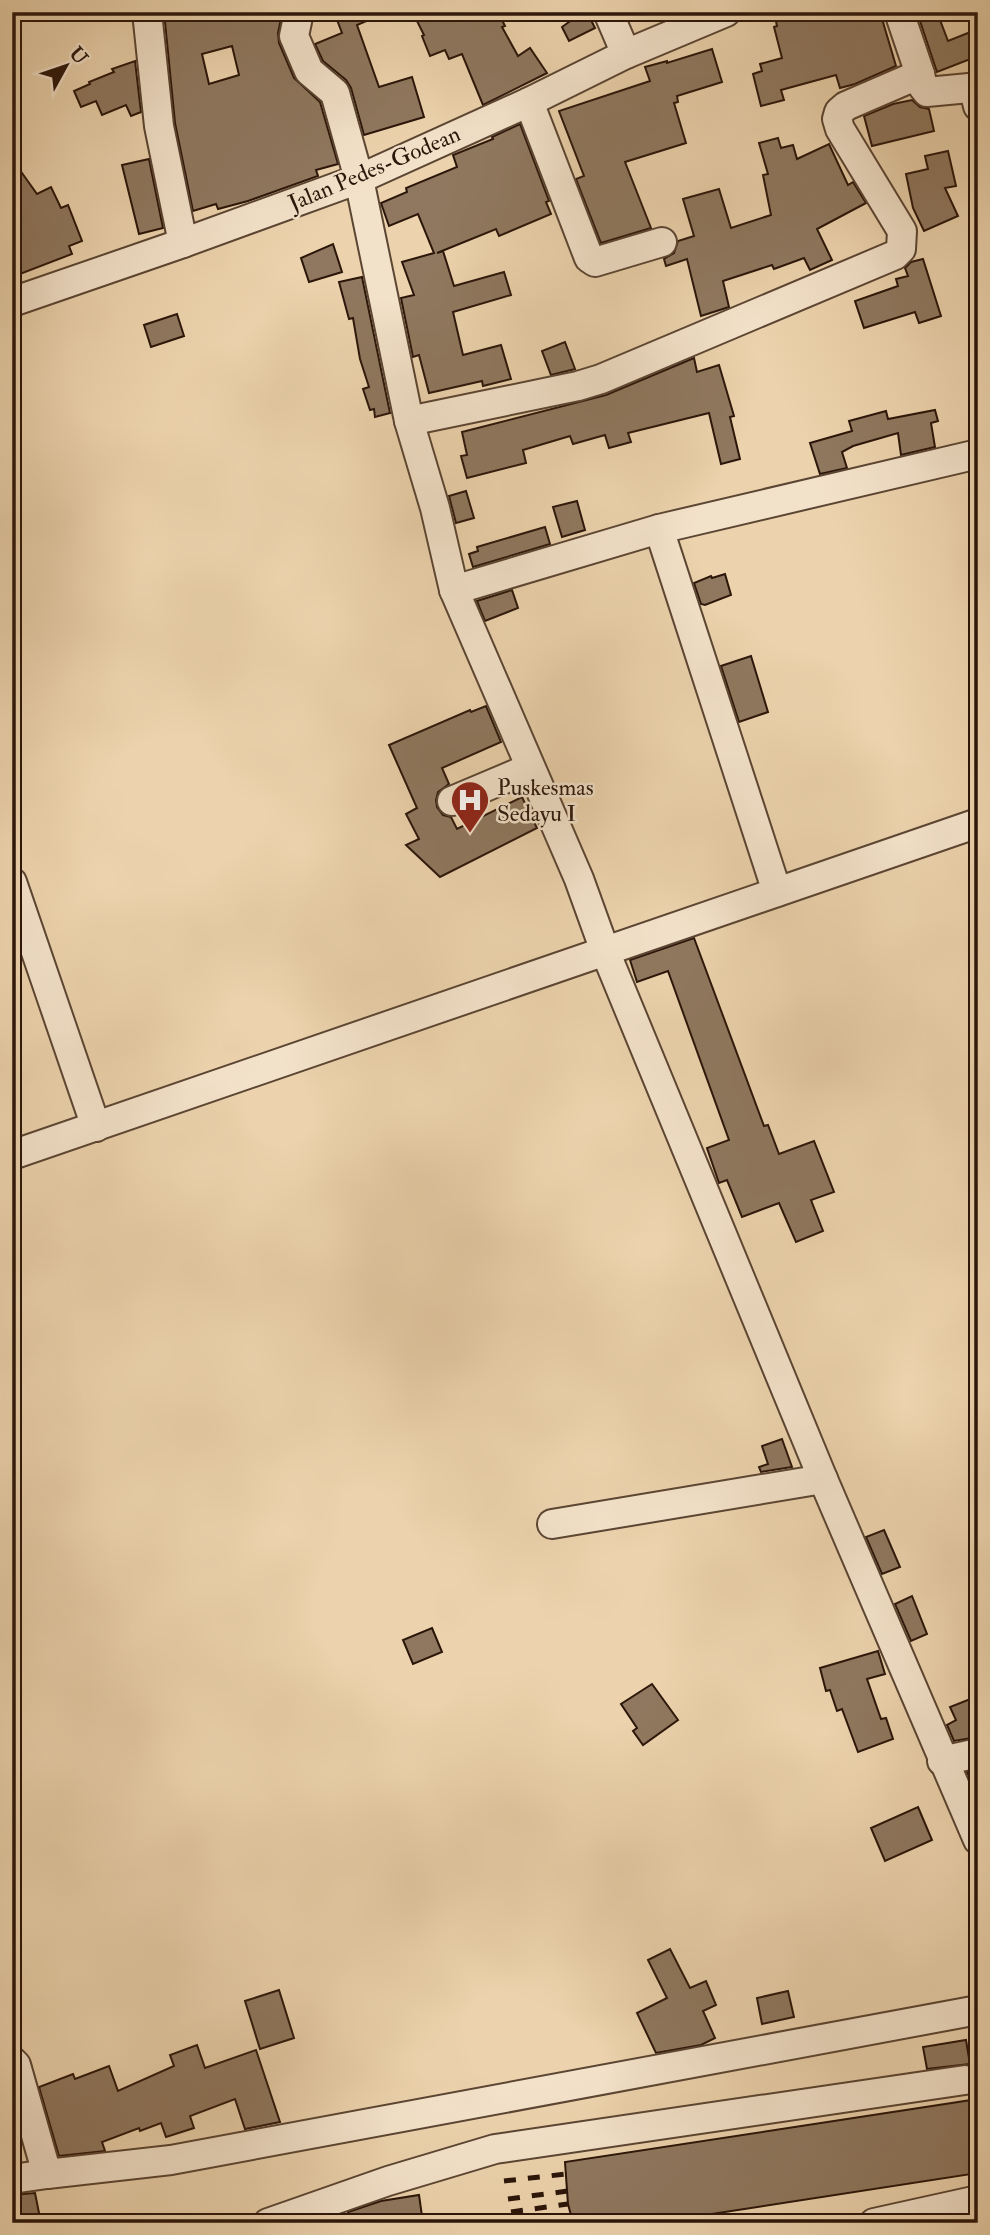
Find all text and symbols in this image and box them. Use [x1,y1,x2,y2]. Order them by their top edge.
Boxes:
north arrow [32,32,102,102]
text: U [64,42,93,70]
street label: Jalan Pedes-Godean [283,119,465,218]
place label: Puskesmas Sedayu I [497,773,594,828]
hospital icon: Puskesmas Sedayu I [449,779,491,834]

